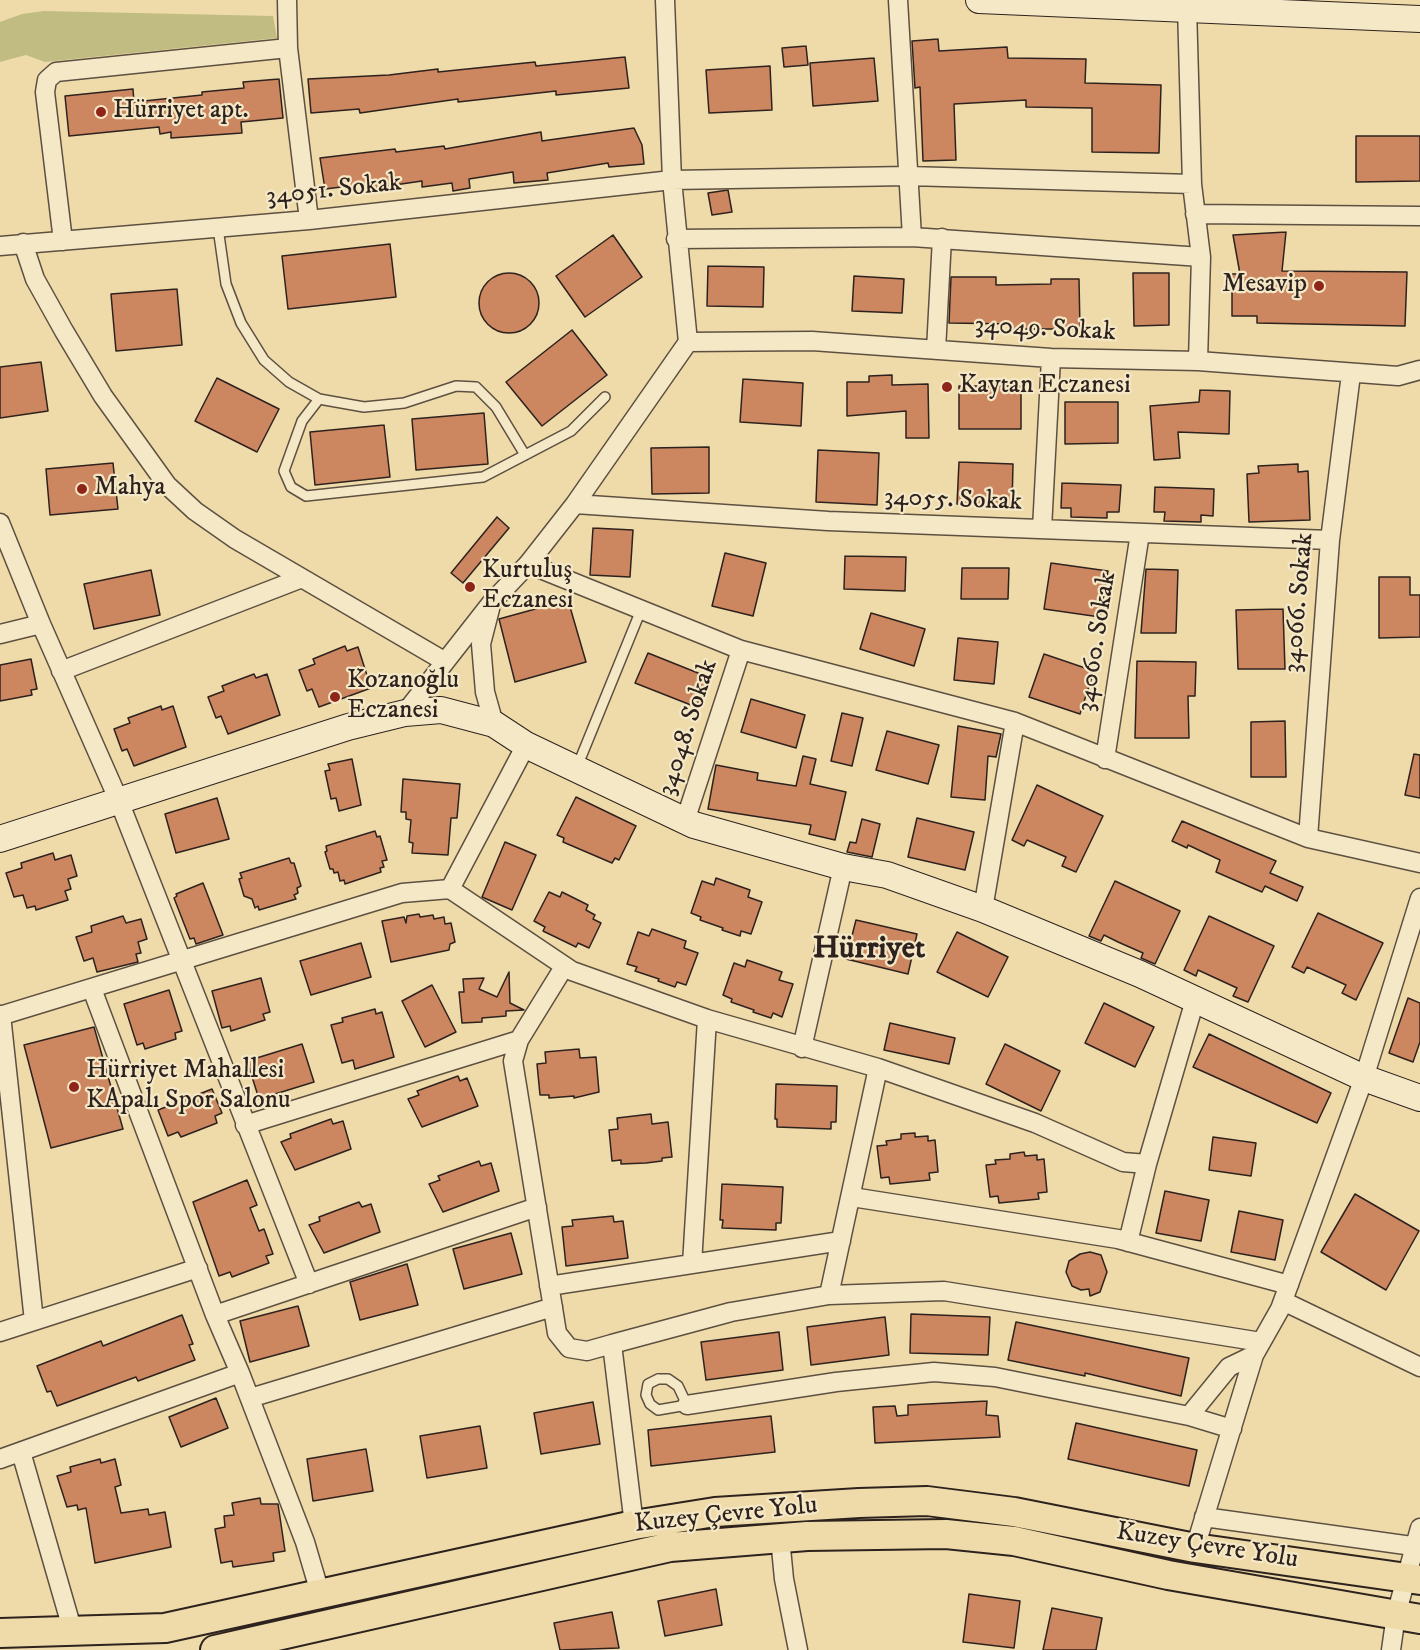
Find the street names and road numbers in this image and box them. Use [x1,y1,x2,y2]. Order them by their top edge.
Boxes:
street label: 34051. Sokak [265,168,403,214]
street label: 34049. Sokak [974,311,1116,349]
street label: 34055. Sokak [883,483,1023,519]
street label: 34066. Sokak [1278,532,1322,674]
street label: 34060. Sokak [1072,570,1124,714]
street label: 34048. Sokak [652,656,726,800]
street label: Kuzey Çevre Yolu [633,1491,819,1541]
street label: Kuzey Çevre Yolu [1114,1517,1300,1577]

